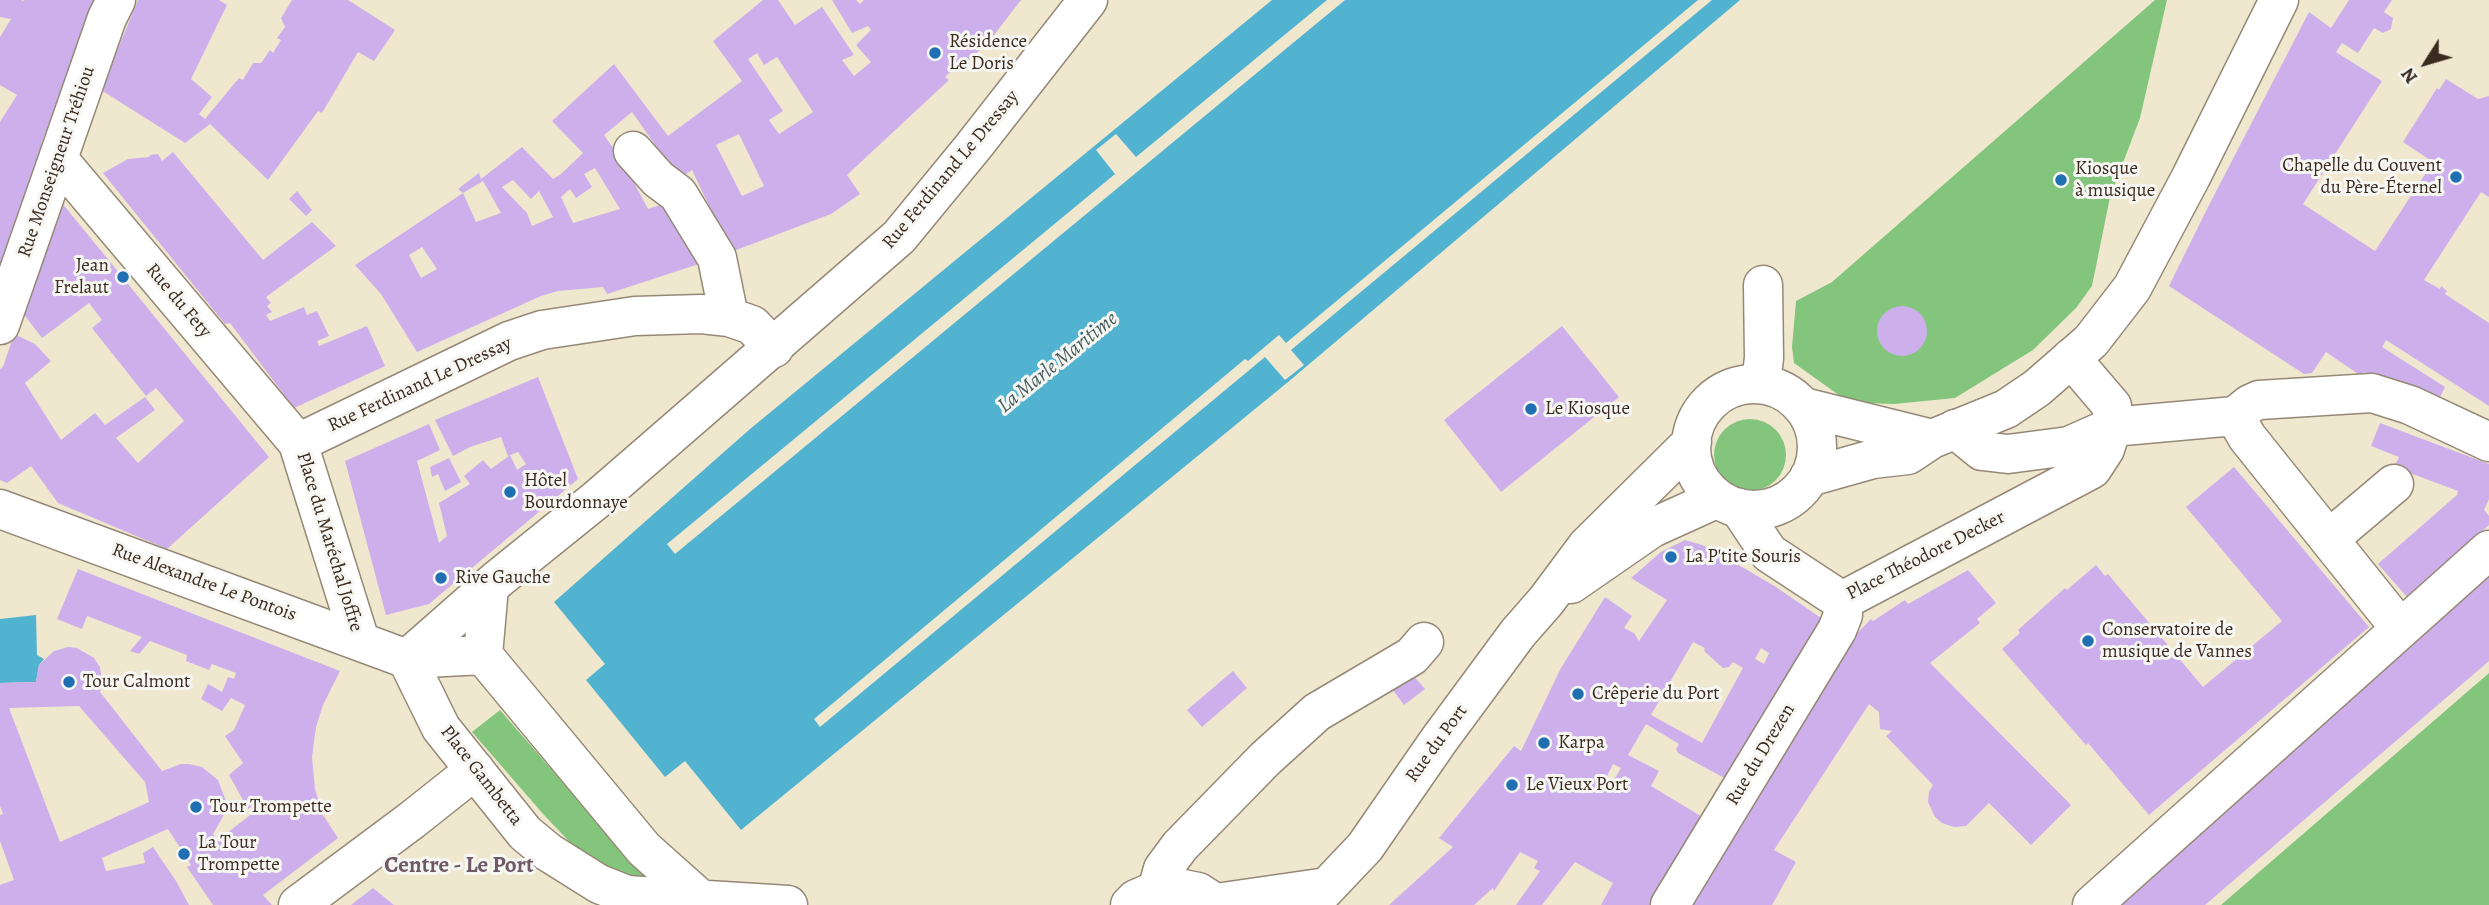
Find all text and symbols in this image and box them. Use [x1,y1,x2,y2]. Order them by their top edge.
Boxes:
north arrow [2391,28,2461,98]
place label: Résidence Le Doris [949,31,1027,75]
marker: Résidence Le Doris [927,45,943,61]
text: N [2395,62,2424,89]
street label: Rue Monseigneur Tréhiou [13,63,101,261]
street label: Rue Ferdinand Le Dressay [878,86,1024,254]
place label: Chapelle du Couvent du Père-Éternel [2282,155,2442,199]
place label: Kiosque à musique [2075,158,2155,202]
marker: Chapelle du Couvent du Père-Éternel [2448,169,2464,185]
marker: Kiosque à musique [2053,172,2069,188]
place label: Jean Frelaut [54,255,109,299]
street label: Rue du Fety [140,259,216,343]
marker: Jean Frelaut [115,269,131,285]
water label: La Marle Maritime [993,307,1123,419]
street label: Rue Ferdinand Le Dressay [324,332,516,438]
place label: Le Kiosque [1545,398,1630,420]
marker: Le Kiosque [1523,401,1539,417]
street label: Place du Maréchal Joffre [291,449,367,635]
place label: Hôtel Bourdonnaye [524,470,628,514]
marker: Hôtel Bourdonnaye [502,484,518,500]
street label: Place Théodore Decker [1843,506,2009,606]
street label: Rue Alexandre Le Pontois [109,539,299,627]
place label: La P'tite Souris [1685,546,1801,568]
marker: La P'tite Souris [1663,549,1679,565]
place label: Rive Gauche [455,567,551,589]
marker: Rive Gauche [433,570,449,586]
place label: Conservatoire de musique de Vannes [2102,619,2252,663]
marker: Conservatoire de musique de Vannes [2080,633,2096,649]
place label: Tour Calmont [83,671,190,693]
marker: Tour Calmont [61,674,77,690]
place label: Crêperie du Port [1592,683,1719,705]
marker: Crêperie du Port [1570,686,1586,702]
street label: Rue du Drezen [1722,700,1800,810]
street label: Rue du Port [1401,701,1473,787]
street label: Place Gambetta [435,721,527,831]
place label: Karpa [1558,732,1605,754]
marker: Karpa [1536,735,1552,751]
place label: Le Vieux Port [1526,774,1628,796]
marker: Le Vieux Port [1504,777,1520,793]
place label: Tour Trompette [210,796,332,818]
marker: Tour Trompette [188,799,204,815]
place label: La Tour Trompette [198,832,280,876]
marker: La Tour Trompette [176,846,192,862]
district label: Centre - Le Port [384,852,534,880]

